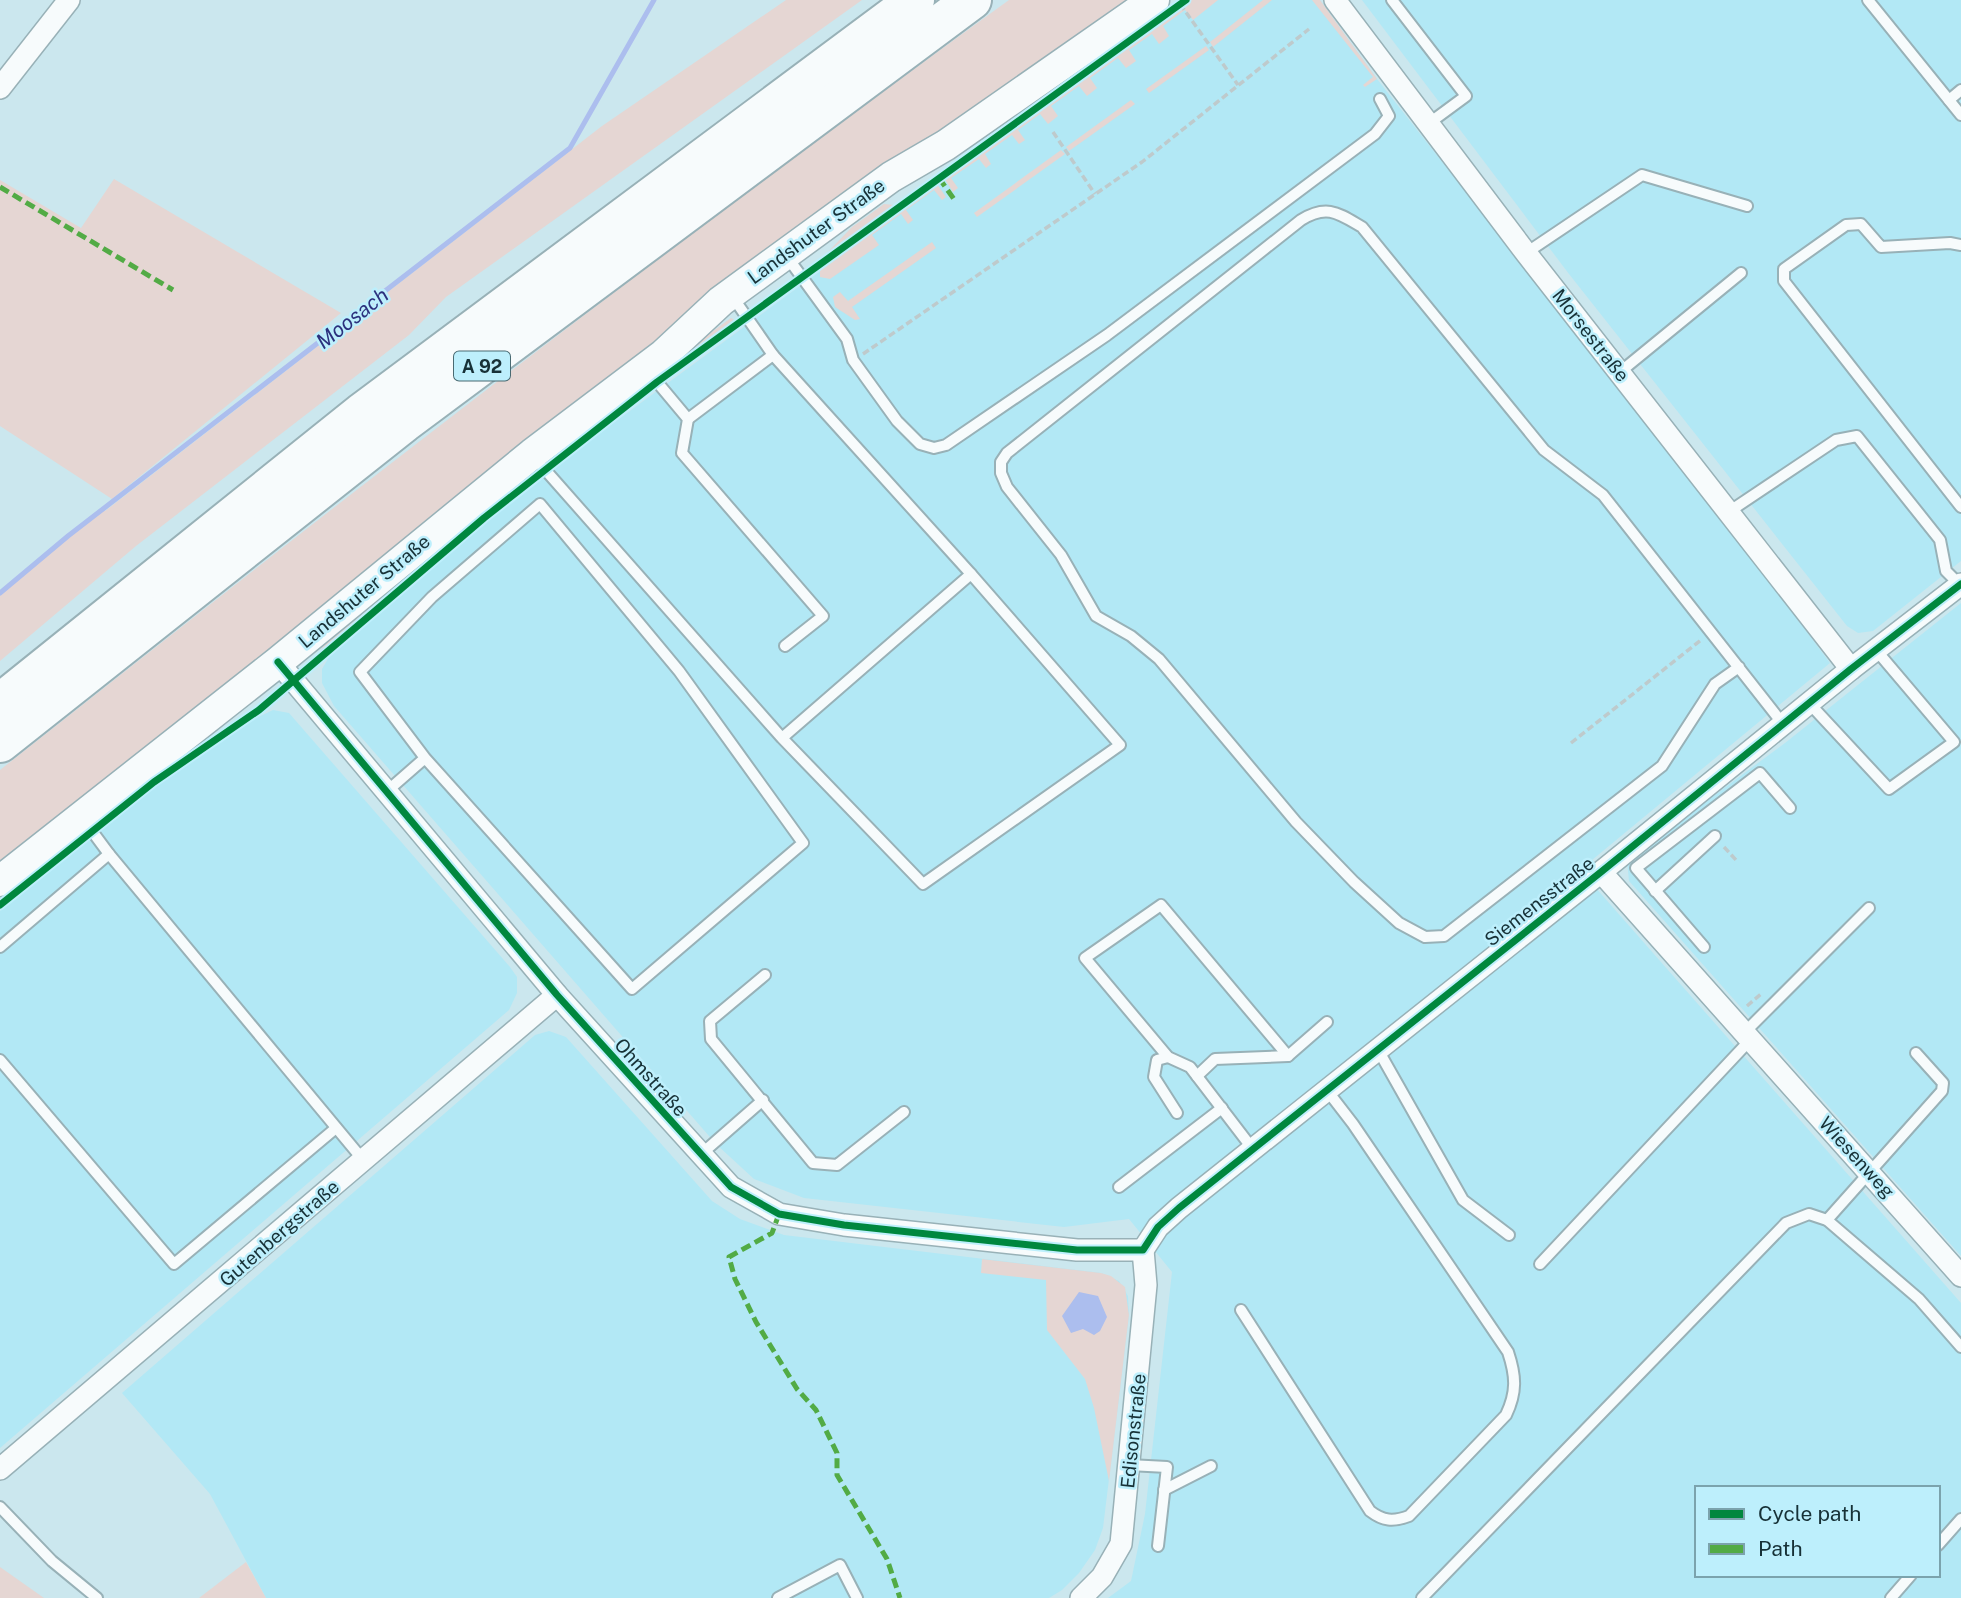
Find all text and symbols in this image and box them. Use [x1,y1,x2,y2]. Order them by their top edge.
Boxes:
street label: Landshuter Straße [743,174,889,288]
water label: Moosach [311,282,393,354]
street label: Morsestraße [1548,284,1634,386]
road number: A 92 [454,352,510,380]
street label: Landshuter Straße [294,530,434,652]
street label: Siemensstraße [1480,852,1598,950]
street label: Ohmstraße [610,1033,692,1121]
street label: Wiesenweg [1815,1112,1899,1202]
street label: Gutenbergstraße [215,1175,343,1291]
street label: Edisonstraße [1116,1372,1150,1490]
legend [1695,1486,1940,1577]
text: Cycle path [1758,1501,1861,1526]
text: Path [1758,1536,1803,1561]

